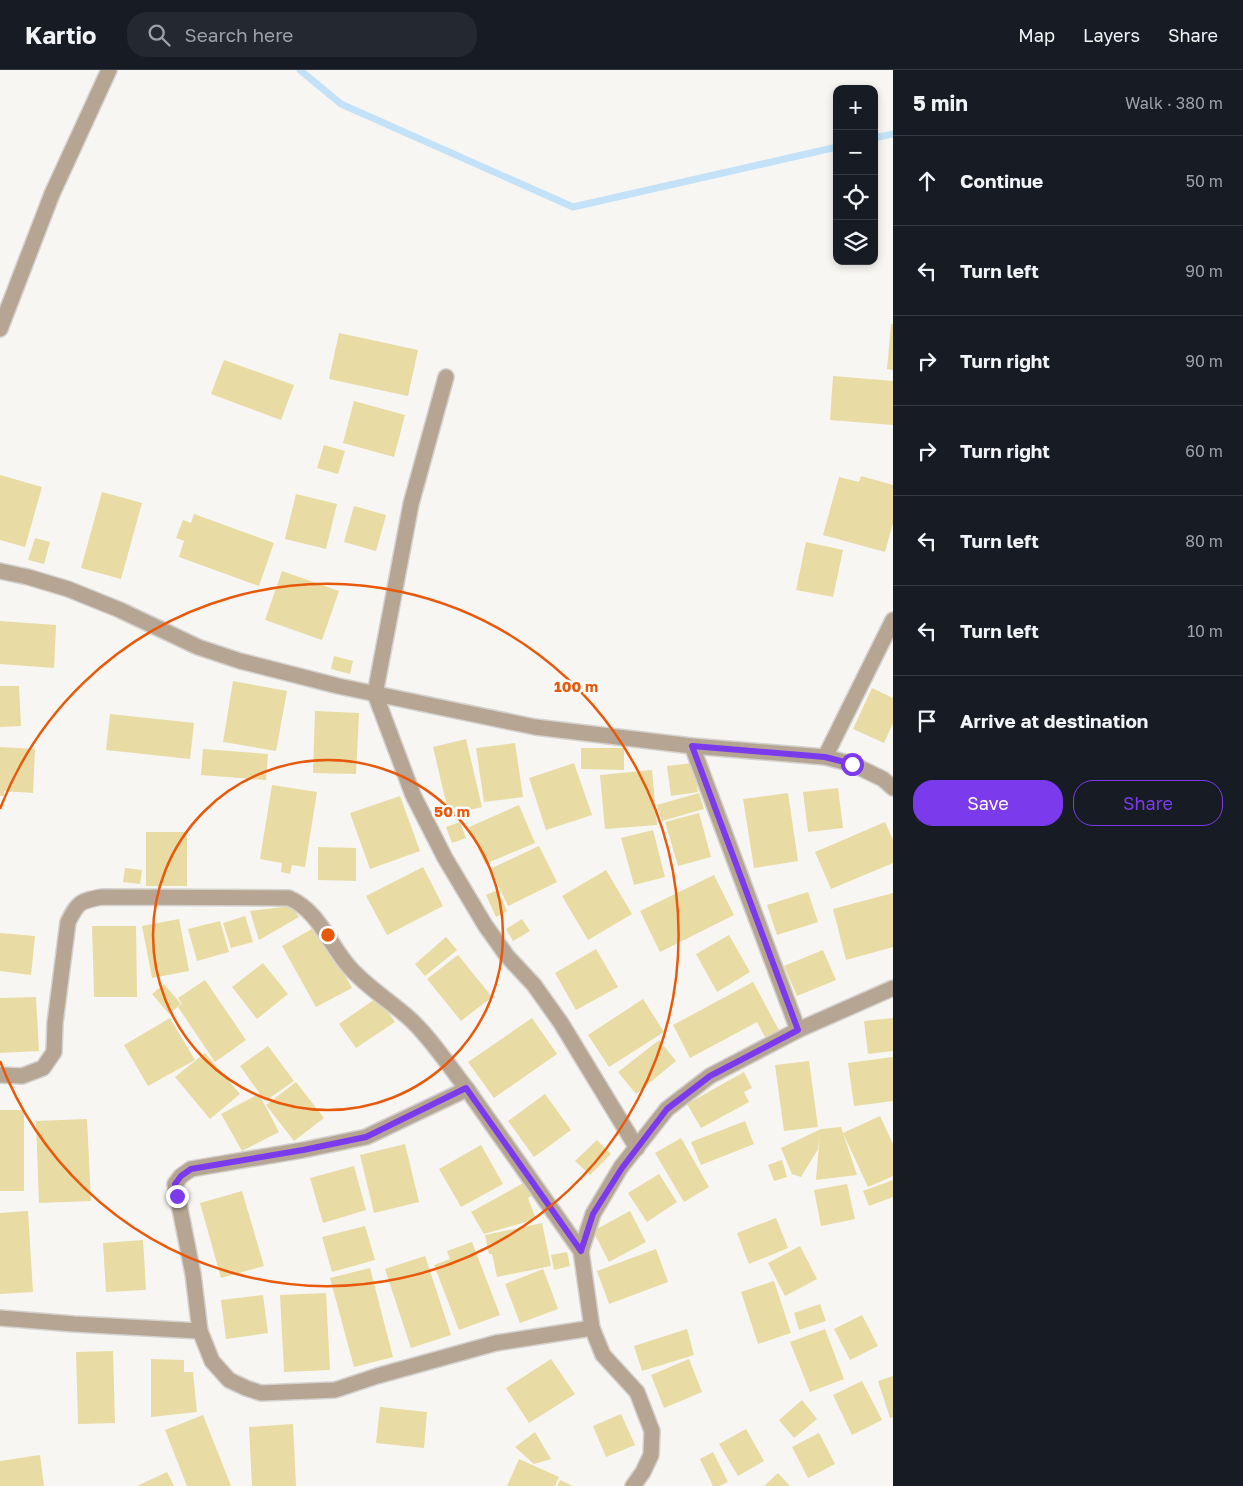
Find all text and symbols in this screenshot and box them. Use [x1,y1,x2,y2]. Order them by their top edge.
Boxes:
search box [127,12,477,57]
text: Kartio [25,20,97,49]
icon: search [145,21,173,49]
text: Search here [185,23,293,46]
text: Map [1018,24,1055,46]
text: Layers [1083,24,1140,46]
text: Share [1168,24,1218,46]
map controls [833,85,878,265]
button: + [833,85,878,130]
text: 5 min [913,90,968,116]
text: Walk · 380 m [1125,93,1223,113]
button: − [833,130,878,175]
icon: ahead [913,167,941,195]
text: Continue [960,169,1043,192]
text: 50 m [1186,171,1223,191]
button: locate [833,175,878,220]
button: layers [833,220,878,265]
icon: left [913,257,941,285]
text: Turn left [960,259,1039,282]
text: 90 m [1185,261,1223,281]
icon: right [913,347,941,375]
text: Turn right [960,349,1050,372]
text: 90 m [1185,351,1223,371]
icon: right [913,437,941,465]
text: Turn right [960,439,1050,462]
text: 60 m [1185,441,1223,461]
icon: left [913,527,941,555]
text: Turn left [960,529,1039,552]
text: 80 m [1185,531,1223,551]
icon: left [913,617,941,645]
text: Turn left [960,619,1039,642]
text: 10 m [1187,621,1223,641]
text: 100 m [554,677,598,695]
icon: arrive [913,707,941,735]
text: Arrive at destination [960,709,1148,732]
route start [841,753,864,776]
button: Save [913,780,1063,826]
button: Share [1073,780,1223,826]
text: 50 m [434,802,470,820]
centre of rings [319,926,337,944]
route end [166,1185,189,1208]

